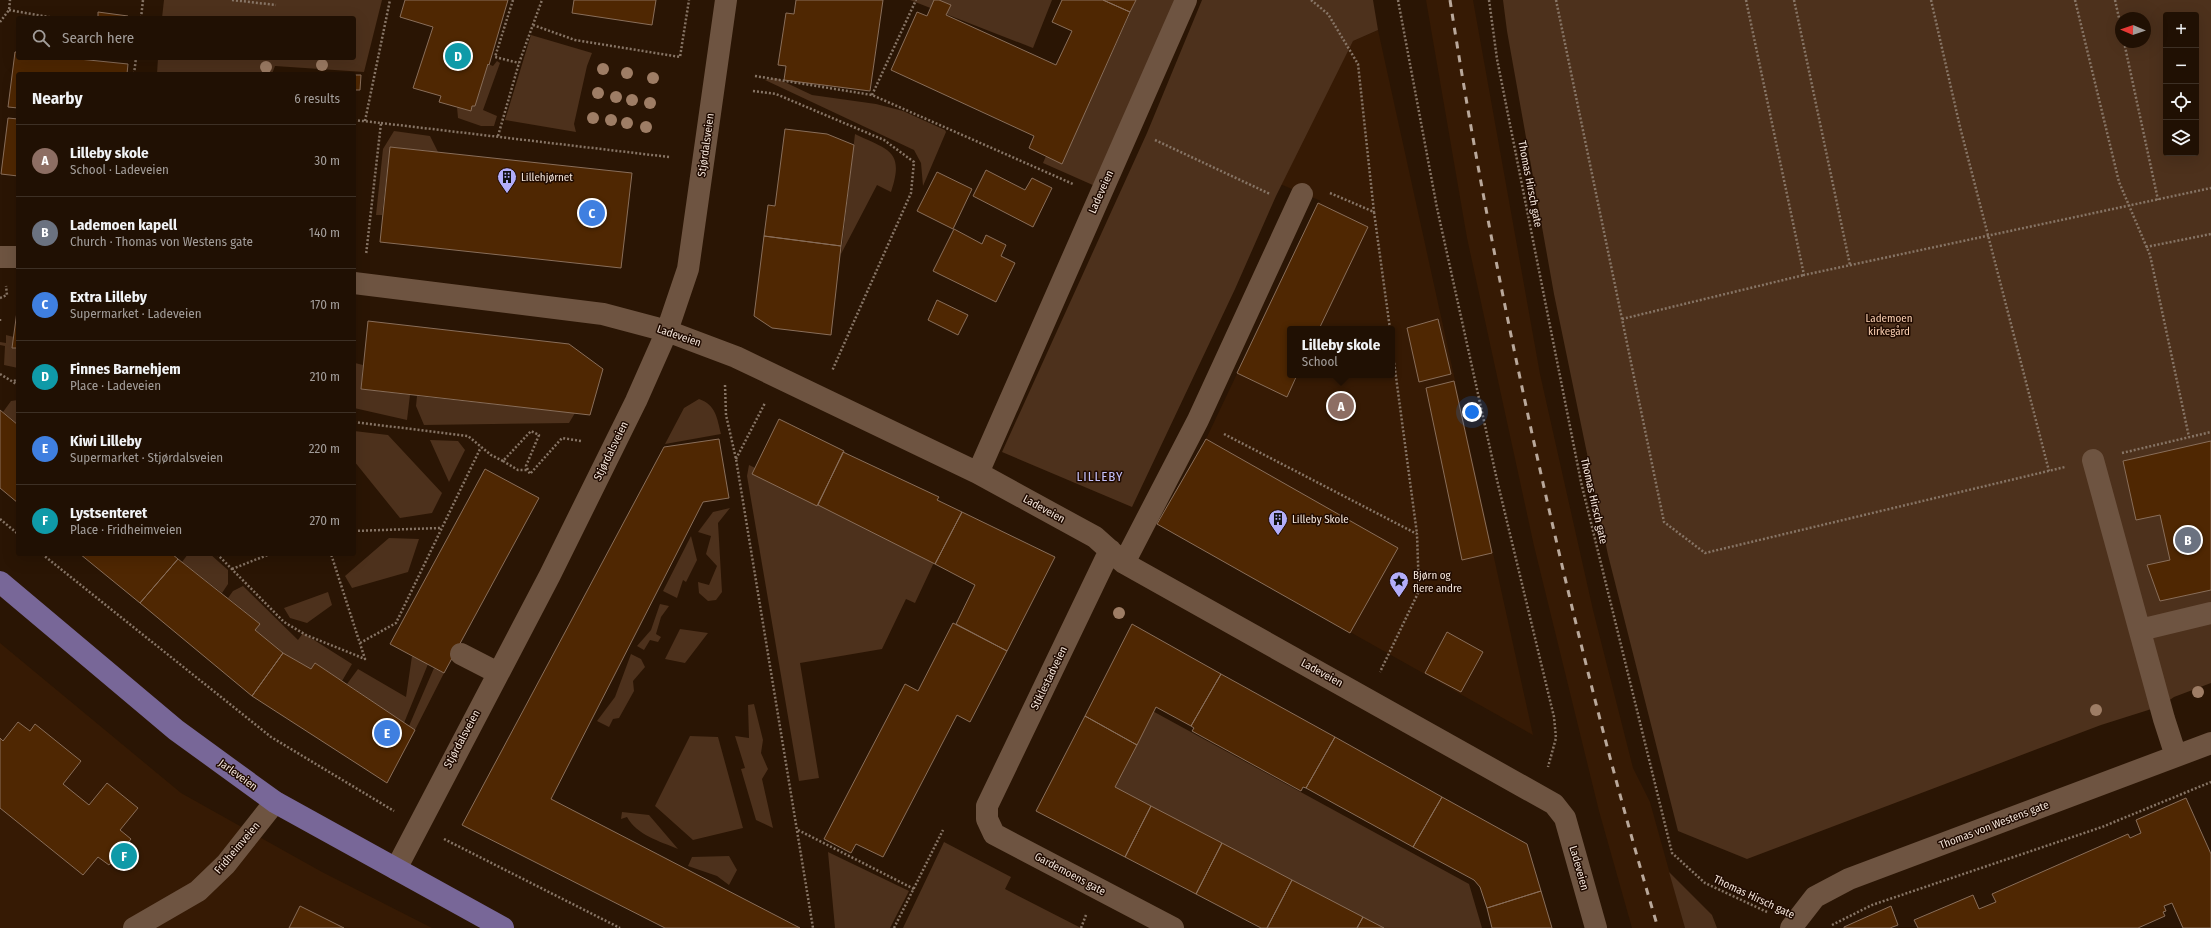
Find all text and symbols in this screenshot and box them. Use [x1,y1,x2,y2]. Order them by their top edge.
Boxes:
north arrow [2115,12,2151,48]
map controls [2163,12,2199,156]
button: + [2163,12,2199,48]
search box [16,16,356,60]
icon: search [30,27,52,49]
text: Search here [62,29,134,47]
pin: D [445,41,471,71]
button: − [2163,48,2199,84]
button: locate [2163,84,2199,120]
text: Nearby [32,88,83,109]
text: 6 results [294,91,340,106]
street label: Stjørdalsveien [695,112,717,178]
button: layers [2163,120,2199,156]
street label: Thomas Hirsch gate [1515,140,1545,228]
text: Lilleby skole [70,144,149,162]
text: A [41,153,49,168]
text: 30 m [314,153,340,168]
text: School · Ladeveien [70,162,169,177]
building icon: Lillehjørnet [496,166,518,194]
street label: Ladeveien [1086,168,1116,216]
place label: Lillehjørnet [521,171,573,184]
pin: C [579,198,605,228]
text: Lademoen kapell [70,216,177,234]
text: B [41,225,49,240]
text: 140 m [309,225,340,240]
text: Church · Thomas von Westens gate [70,234,253,249]
text: Extra Lilleby [70,288,147,306]
text: C [42,297,48,312]
text: 170 m [310,297,340,312]
text: Supermarket · Ladeveien [70,306,202,321]
park label: Lademoen kirkegård [1866,312,1913,338]
street label: Ladeveien [655,322,703,350]
popup [1287,326,1395,378]
text: Lilleby skole [1302,336,1380,354]
text: School [1302,354,1338,369]
text: Finnes Barnehjem [70,360,181,378]
text: D [41,369,49,384]
text: 210 m [310,369,340,384]
text: Place · Ladeveien [70,378,161,393]
pin: A [1328,391,1354,421]
your location [1462,402,1482,422]
street label: Stjørdalsveien [591,419,631,483]
text: Kiwi Lilleby [70,432,142,450]
text: E [42,441,48,456]
text: 220 m [309,441,340,456]
text: Supermarket · Stjørdalsveien [70,450,223,465]
street label: Thomas Hirsch gate [1578,457,1610,545]
district label: LILLEBY [1076,469,1124,484]
street label: Ladeveien [1021,492,1067,526]
text: Lystsenteret [70,504,147,522]
building icon: Lilleby Skole [1267,508,1289,536]
text: F [42,513,48,528]
text: 270 m [309,513,340,528]
place label: Lilleby Skole [1292,513,1349,526]
text: Place · Fridheimveien [70,522,182,537]
pin: B [2175,525,2201,555]
place label: Bjørn og flere andre [1413,569,1462,595]
place icon: Bjørn og flere andre [1388,570,1410,598]
street label: Stiklestadveien [1028,644,1070,712]
street label: Ladeveien [1299,656,1345,690]
street label: Stjørdalsveien [441,708,483,770]
pin: E [374,718,400,748]
street label: Jarleveien [216,757,260,793]
street label: Thomas von Westens gate [1937,798,2051,852]
street label: Fridheimveien [212,819,262,877]
pin: F [111,841,137,871]
street label: Ladeveien [1566,844,1592,892]
street label: Gardemoens gate [1032,850,1108,898]
street label: Thomas Hirsch gate [1711,873,1797,921]

